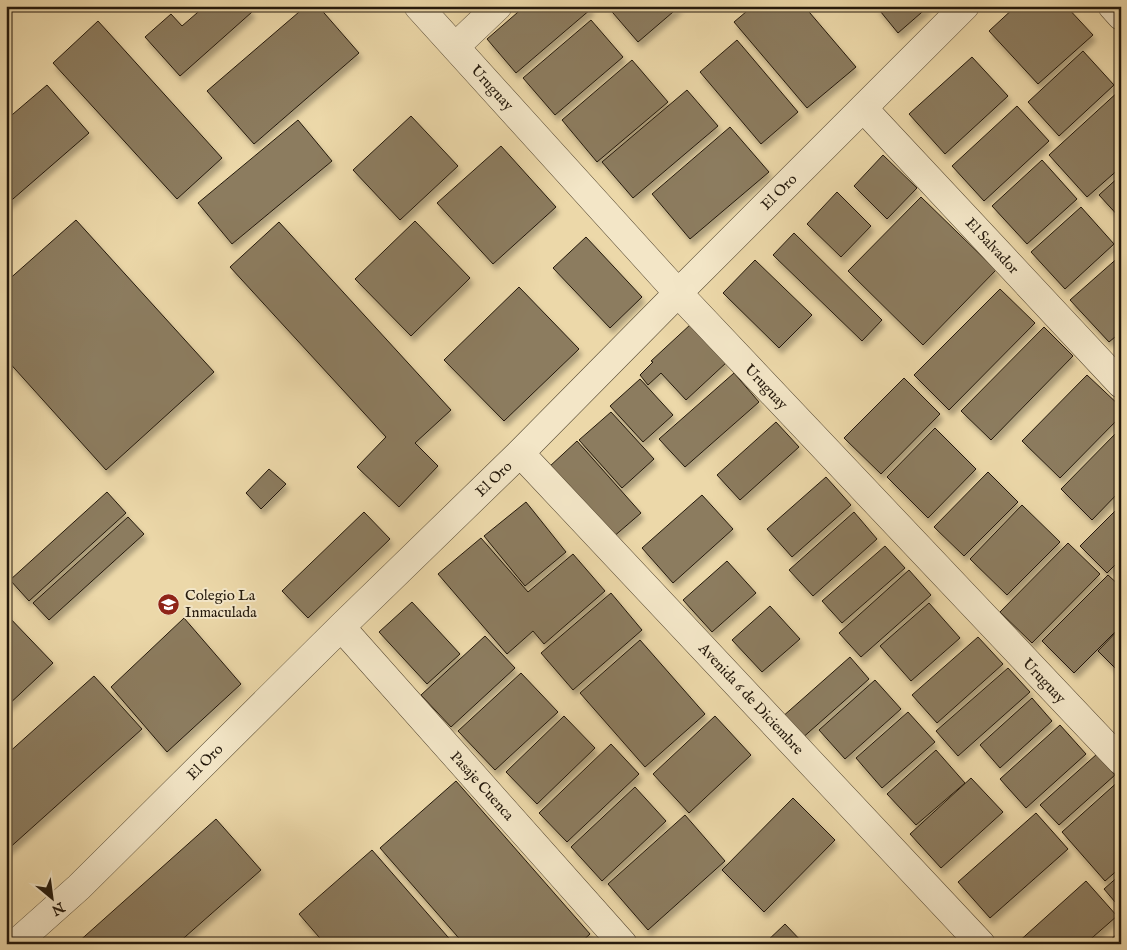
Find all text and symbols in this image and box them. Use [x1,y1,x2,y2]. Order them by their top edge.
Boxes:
street label: Uruguay [466,61,518,115]
street label: El Oro [757,170,801,214]
street label: El Salvador [961,214,1023,279]
street label: Uruguay [740,360,792,414]
street label: El Oro [472,457,516,501]
place label: Colegio La Inmaculada [185,586,257,622]
school or university icon: Colegio La Inmaculada [157,592,181,616]
street label: Avenida 6 de Diciembre [694,638,808,759]
street label: Uruguay [1018,654,1070,708]
street label: El Oro [183,740,227,784]
street label: Pasaje Cuenca [446,747,518,825]
north arrow [28,872,78,922]
text: N [48,897,68,919]

